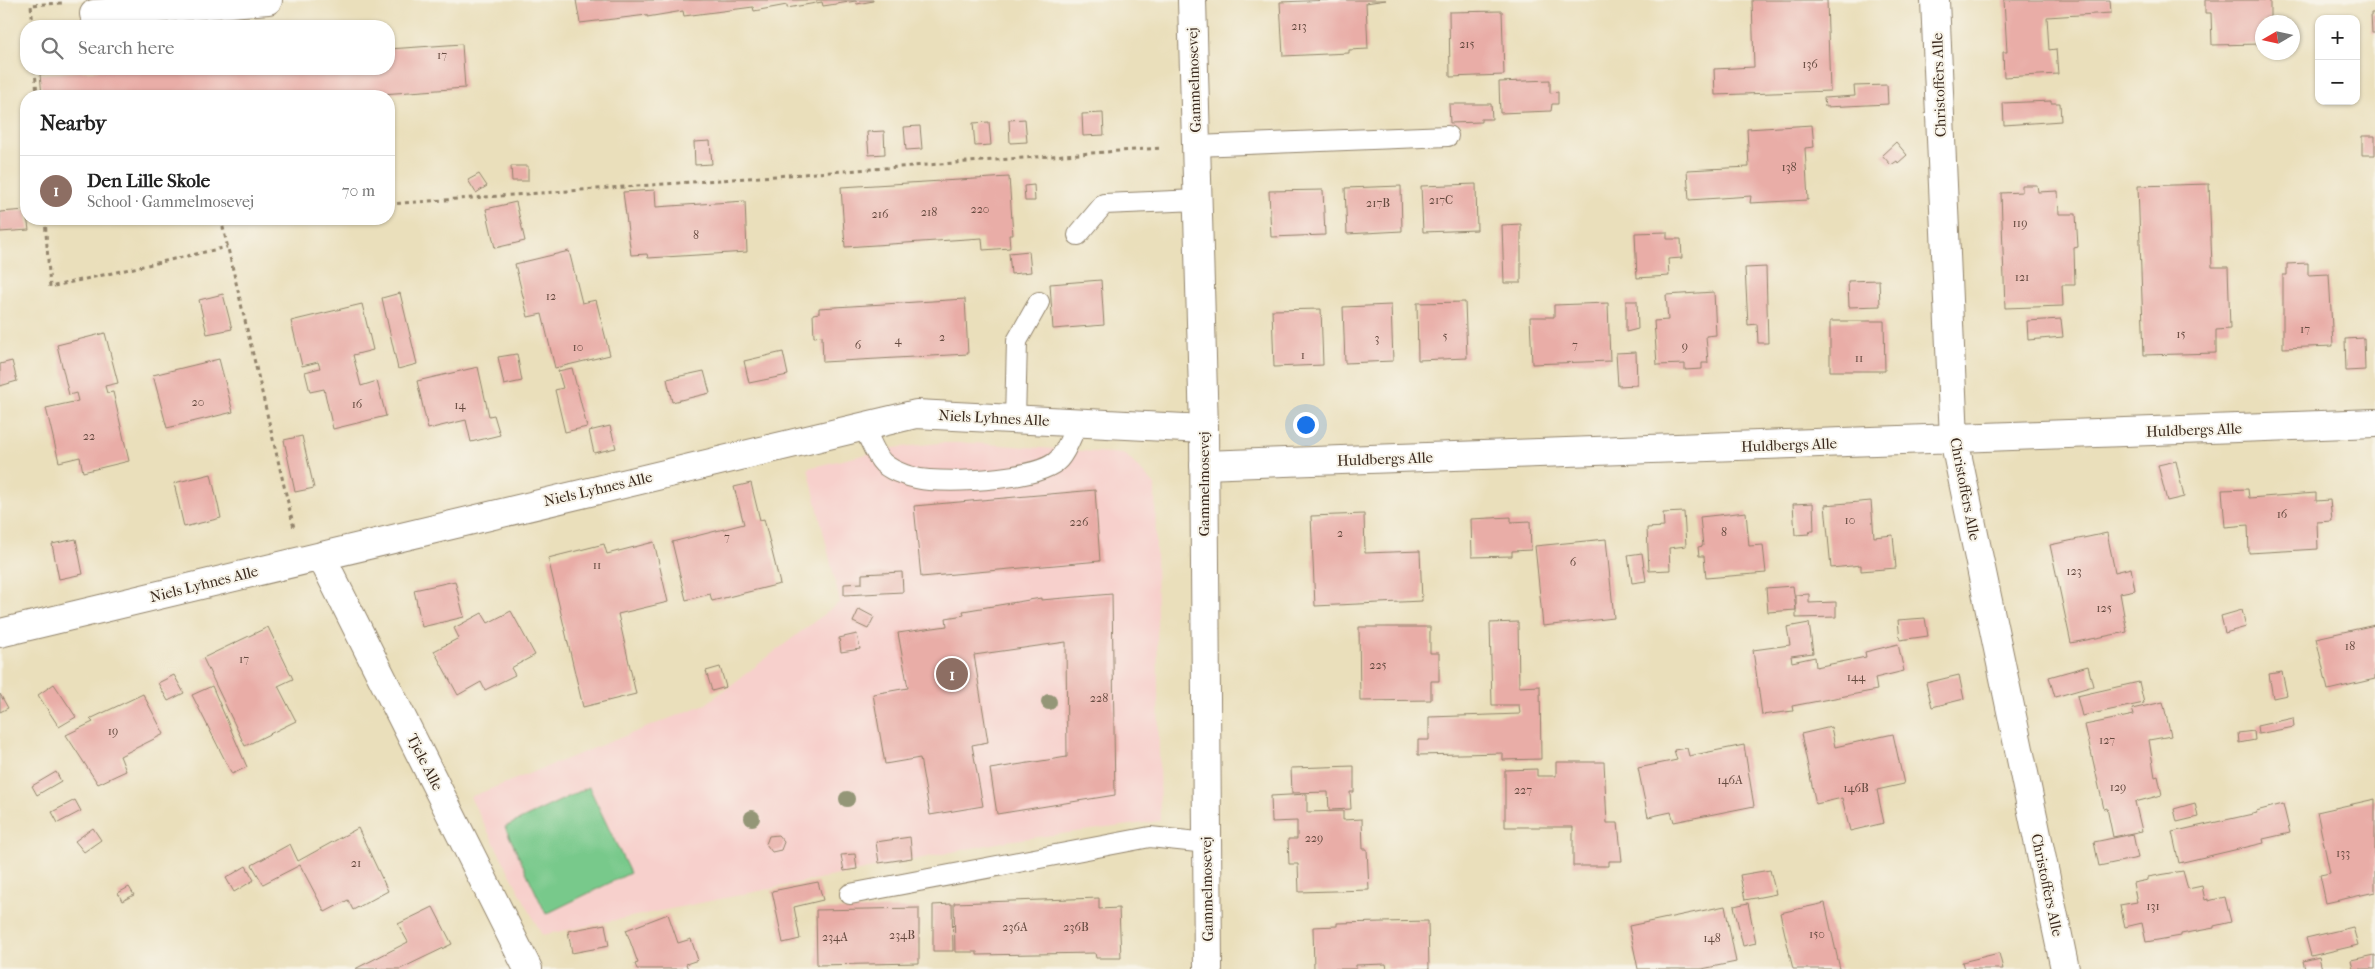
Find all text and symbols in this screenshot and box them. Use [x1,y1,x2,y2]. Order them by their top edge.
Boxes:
north arrow [2255,15,2300,60]
map controls [2315,15,2360,105]
button: + [2315,15,2360,60]
house number: 213 [1291,19,1307,33]
search box [20,20,395,75]
street label: Gammelmosevej [1183,27,1205,133]
street label: Christoffers Alle [1928,32,1950,138]
icon: search [38,34,66,62]
text: Search here [78,37,174,59]
house number: 215 [1459,37,1475,51]
house number: 17 [437,48,447,62]
house number: 136 [1802,57,1818,71]
button: − [2315,60,2360,105]
text: Nearby [40,111,106,135]
house number: 138 [1781,160,1797,174]
text: Den Lille Skole [87,170,210,192]
text: 1 [53,181,59,200]
text: 70 m [342,181,375,200]
text: School · Gammelmosevej [87,192,254,211]
house number: 217C [1429,193,1453,207]
house number: 217B [1366,196,1390,210]
house number: 220 [971,202,989,216]
house number: 218 [921,205,937,219]
house number: 216 [872,207,889,221]
house number: 119 [2013,216,2027,230]
house number: 8 [693,228,699,242]
house number: 121 [2015,270,2029,284]
house number: 12 [546,289,556,303]
house number: 17 [2300,322,2310,336]
house number: 15 [2176,327,2186,341]
house number: 5 [1442,329,1448,343]
house number: 2 [939,330,945,344]
house number: 3 [1375,331,1380,345]
house number: 4 [894,333,902,347]
house number: 6 [855,338,862,352]
house number: 7 [1572,338,1578,352]
house number: 9 [1682,339,1688,353]
house number: 10 [573,340,583,354]
house number: 1 [1301,348,1305,362]
house number: 11 [1855,351,1863,365]
house number: 20 [192,395,204,409]
house number: 16 [352,397,363,411]
house number: 14 [454,398,467,412]
street label: Niels Lyhnes Alle [938,406,1050,430]
your location [1293,412,1319,438]
street label: Huldbergs Alle [2146,419,2243,441]
house number: 22 [83,429,95,443]
street label: Gammelmosevej [1195,431,1213,537]
street label: Huldbergs Alle [1741,434,1838,456]
street label: Christoffers Alle [1946,436,1984,543]
street label: Huldbergs Alle [1337,448,1434,470]
street label: Niels Lyhnes Alle [542,468,655,510]
house number: 16 [2277,507,2288,521]
house number: 10 [1845,513,1855,527]
house number: 226 [1070,515,1089,529]
house number: 8 [1721,525,1727,539]
house number: 2 [1337,526,1343,540]
house number: 7 [724,530,730,544]
house number: 6 [1570,555,1577,569]
house number: 11 [593,558,601,572]
street label: Niels Lyhnes Alle [148,562,261,606]
house number: 123 [2066,564,2082,578]
house number: 125 [2096,601,2112,615]
house number: 18 [2345,639,2355,653]
house number: 17 [239,652,249,666]
pin: 1 [936,655,968,693]
house number: 225 [1369,658,1387,672]
house number: 144 [1847,670,1866,684]
house number: 228 [1090,691,1108,705]
house number: 19 [108,724,118,738]
street label: Tjele Alle [403,731,447,794]
house number: 127 [2099,733,2115,747]
house number: 146A [1717,773,1743,787]
house number: 129 [2110,780,2126,794]
house number: 146B [1843,781,1869,795]
house number: 227 [1514,783,1532,797]
house number: 229 [1305,831,1323,845]
street label: Christoffers Alle [2027,832,2067,939]
street label: Gammelmosevej [1197,836,1217,942]
house number: 133 [2336,846,2350,860]
house number: 21 [351,856,361,870]
house number: 131 [2146,899,2160,913]
house number: 236A [1002,920,1028,934]
house number: 236B [1063,920,1089,934]
house number: 150 [1809,927,1825,941]
house number: 234B [889,928,915,942]
house number: 234A [822,930,848,944]
house number: 148 [1703,931,1721,945]

